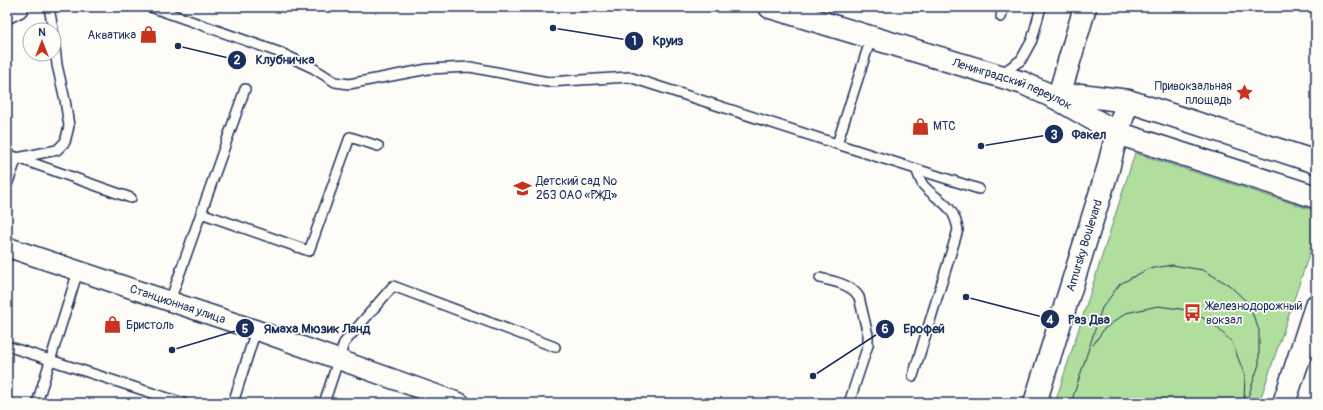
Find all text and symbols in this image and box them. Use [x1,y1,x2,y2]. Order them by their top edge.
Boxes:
north arrow [22,22,62,62]
shop icon: Акватика [139,25,159,45]
text: N [38,26,46,39]
place label: Акватика [87,28,136,43]
callout: Круиз [624,28,691,53]
text: Круиз [652,33,684,49]
text: 1 [632,34,636,49]
callout: Клубничка [227,47,322,72]
text: Клубничка [256,52,314,68]
text: 2 [234,53,241,68]
street label: Ленинградский переулок [949,55,1074,113]
place label: Привокзальная площадь [1155,79,1232,108]
place icon: Привокзальная площадь [1235,83,1255,103]
shop icon: МТС [910,116,930,136]
place label: МТС [933,119,956,134]
callout: Факел [1044,122,1114,147]
text: Факел [1071,127,1107,143]
text: 3 [1051,128,1058,143]
place label: Детский сад № 263 ОАО «РЖД» [535,174,618,203]
school or university icon: Детский сад № 263 ОАО «РЖД» [513,178,533,198]
street label: Amursky Boulevard [1063,198,1106,294]
street label: Станционная улица [128,281,228,327]
place label: Железнодорожный вокзал [1204,299,1303,328]
bus stop icon: Железнодорожный вокзал [1183,303,1203,323]
callout: Раз Два [1040,307,1118,332]
text: Раз Два [1068,312,1110,328]
text: 4 [1046,313,1054,328]
shop icon: Бристоль [103,315,123,335]
callout: Ямаха Мюзик Ланд [235,316,378,341]
callout: Ерофей [875,316,952,341]
place label: Бристоль [126,318,174,333]
text: Ямаха Мюзик Ланд [264,321,371,337]
text: Ерофей [903,321,945,337]
text: 5 [242,322,249,337]
text: 6 [882,322,889,337]

